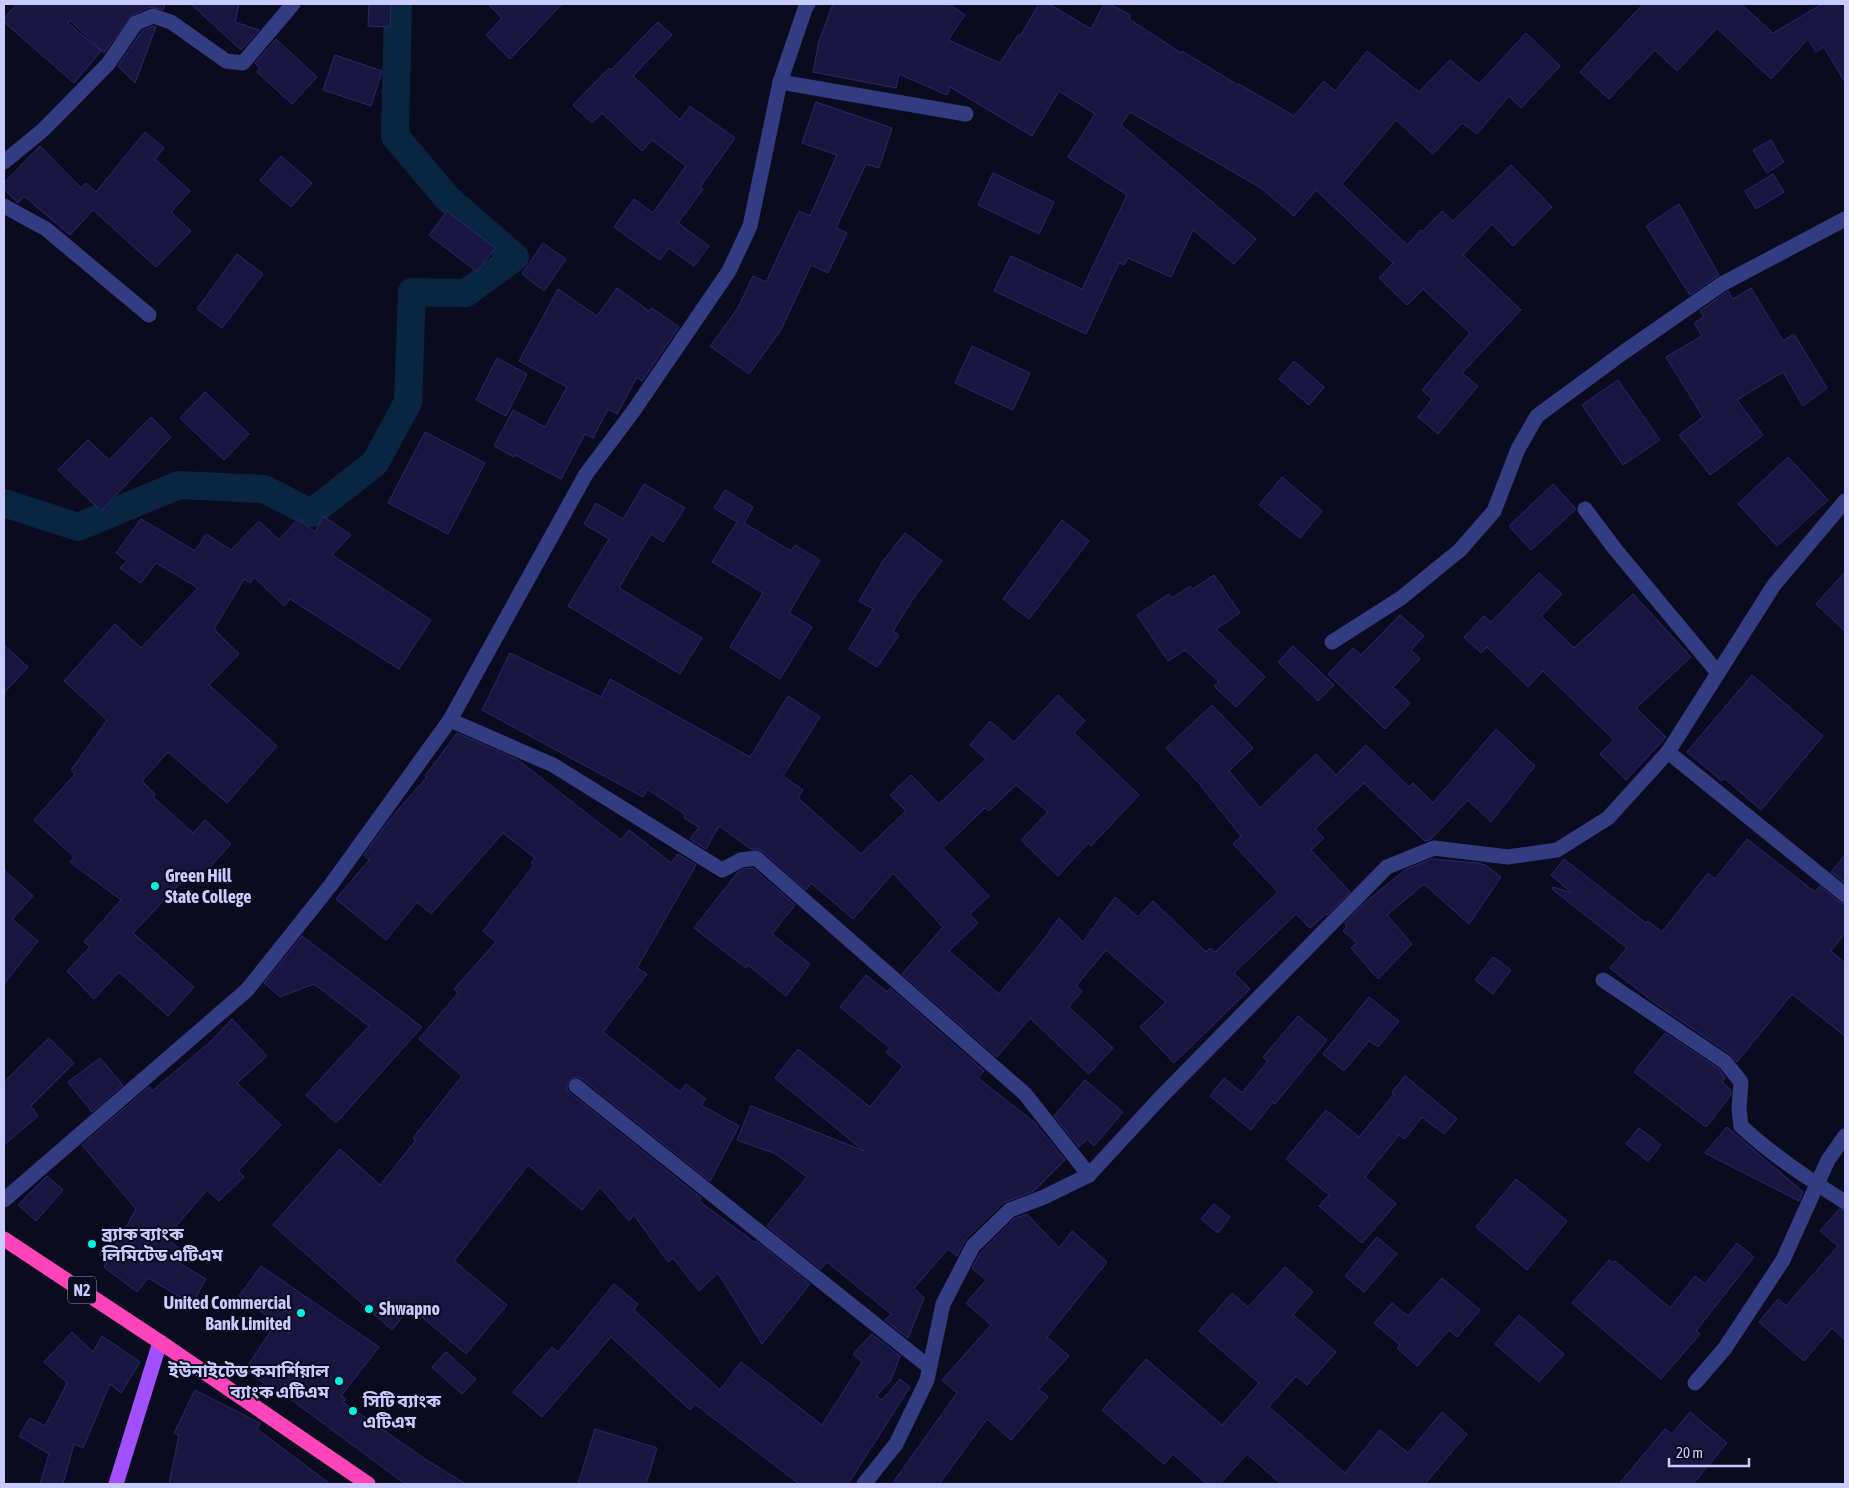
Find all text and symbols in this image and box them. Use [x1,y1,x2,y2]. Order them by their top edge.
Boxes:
place label: Green Hill State College [165,865,251,907]
marker: Green Hill State College [149,880,161,892]
place label: ব্র্যাক ব্যাংক লিমিটেড এটিএম [101,1223,223,1265]
marker: ব্র্যাক ব্যাংক লিমিটেড এটিএম [86,1238,98,1250]
road number: N2 [68,1276,96,1304]
place label: United Commercial Bank Limited [164,1292,291,1334]
place label: Shwapno [379,1298,440,1319]
marker: Shwapno [363,1303,375,1315]
marker: United Commercial Bank Limited [295,1307,307,1319]
place label: ইউনাইটেড কমার্শিয়াল ব্যাংক এটিএম [168,1360,330,1402]
marker: ইউনাইটেড কমার্শিয়াল ব্যাংক এটিএম [333,1375,345,1387]
place label: সিটি ব্যাংক এটিএম [362,1390,441,1432]
marker: সিটি ব্যাংক এটিএম [347,1405,359,1417]
scale bar [1669,1436,1749,1468]
text: 20 m [1676,1444,1703,1461]

